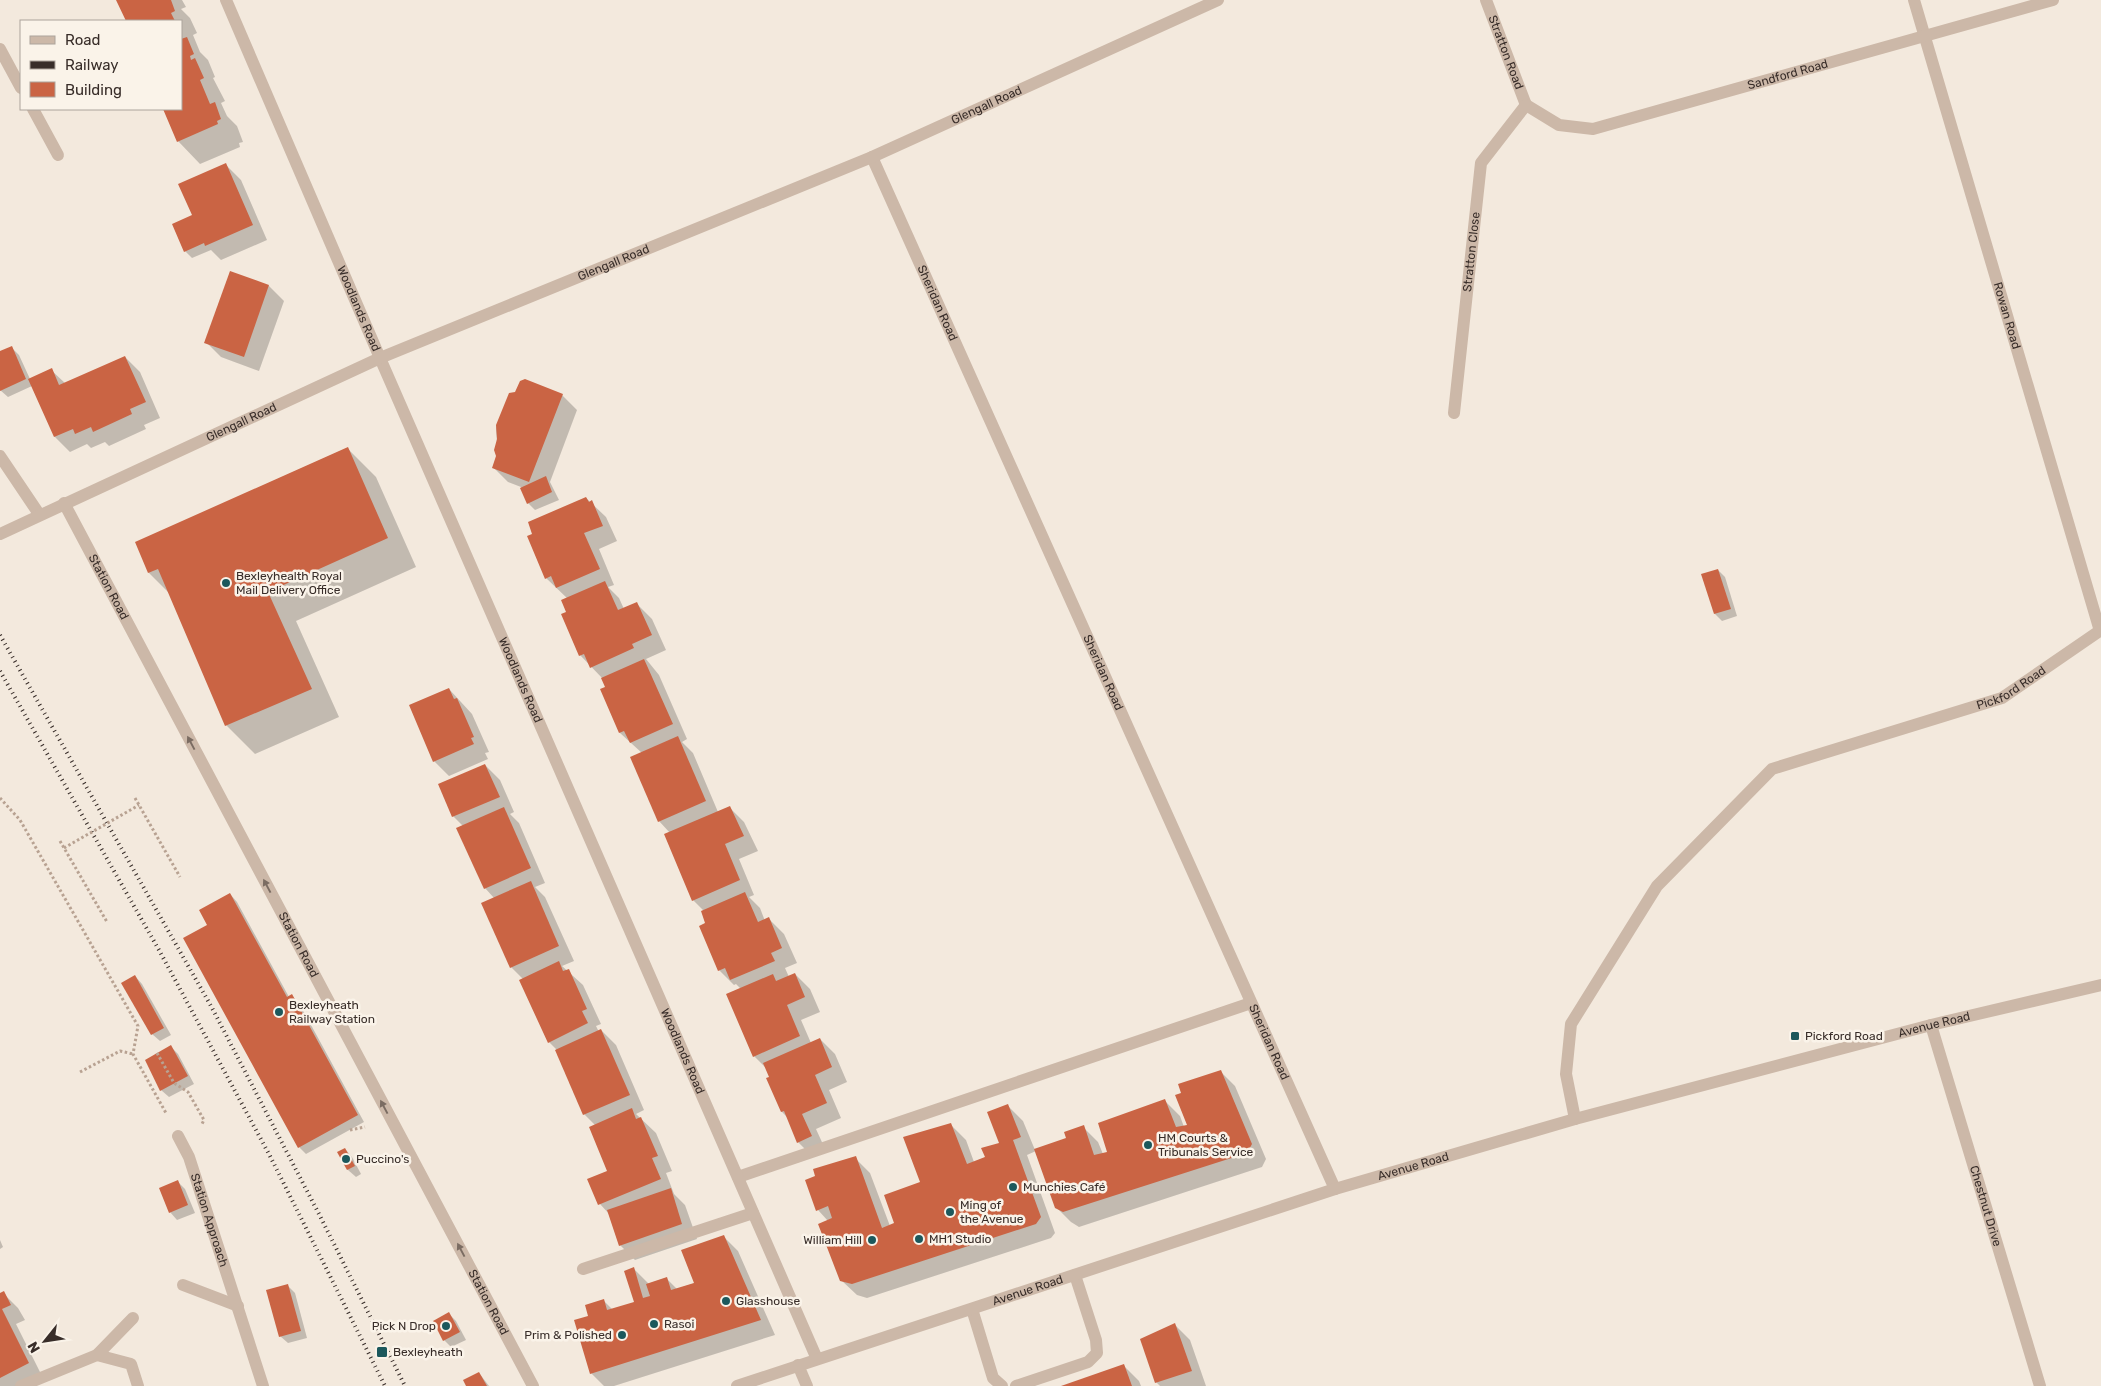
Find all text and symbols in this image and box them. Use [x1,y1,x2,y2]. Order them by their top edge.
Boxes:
street label: Stratton Road [1485,13,1526,91]
legend [20,20,182,110]
text: Road [65,31,101,49]
text: Railway [65,56,119,74]
street label: Sandford Road [1746,56,1829,92]
text: Building [65,81,122,99]
street label: Glengall Road [949,83,1024,127]
street label: Stratton Close [1460,211,1483,293]
street label: Glengall Road [576,242,651,283]
street label: Sheridan Road [914,263,961,343]
street label: Woodlands Road [334,264,383,354]
street label: Rowan Road [1991,280,2024,351]
street label: Glengall Road [204,400,279,445]
street label: Station Road [86,552,132,622]
place label: Bexleyhealth Royal Mail Delivery Office [236,569,342,597]
marker: Bexleyhealth Royal Mail Delivery Office [220,577,232,589]
street label: Sheridan Road [1080,632,1126,713]
street label: Woodlands Road [496,635,545,725]
street label: Pickford Road [1975,663,2048,712]
one-way arrow [187,735,195,750]
one-way arrow [263,879,271,893]
street label: Station Road [275,910,322,980]
place label: Bexleyheath Railway Station [289,998,375,1026]
street label: Sheridan Road [1246,1002,1292,1082]
marker: Bexleyheath Railway Station [273,1006,285,1018]
street label: Woodlands Road [658,1006,707,1096]
street label: Avenue Road [1897,1009,1971,1040]
place label: Pickford Road [1805,1029,1883,1043]
marker: Pickford Road [1789,1030,1801,1042]
one-way arrow [380,1100,389,1114]
place label: HM Courts & Tribunals Service [1158,1131,1254,1159]
marker: HM Courts & Tribunals Service [1142,1139,1154,1151]
street label: Avenue Road [1376,1149,1450,1183]
place label: Puccino's [356,1152,409,1166]
marker: Puccino's [340,1153,352,1165]
street label: Chestnut Drive [1967,1164,2005,1248]
street label: Station Approach [188,1172,231,1269]
place label: Munchies Café [1023,1180,1106,1194]
marker: Munchies Café [1007,1181,1019,1193]
place label: Ming of the Avenue [960,1198,1024,1226]
marker: Ming of the Avenue [944,1206,956,1218]
place label: MH1 Studio [929,1232,992,1246]
place label: William Hill [803,1233,862,1247]
marker: MH1 Studio [913,1233,925,1245]
marker: William Hill [866,1234,878,1246]
one-way arrow [457,1243,465,1258]
street label: Station Road [465,1267,512,1337]
street label: Avenue Road [991,1272,1065,1308]
place label: Glasshouse [736,1294,800,1308]
marker: Glasshouse [720,1295,732,1307]
north arrow [20,1316,70,1366]
place label: Rasoi [664,1317,694,1331]
marker: Rasoi [648,1318,660,1330]
place label: Pick N Drop [372,1319,436,1333]
marker: Pick N Drop [440,1320,452,1332]
place label: Prim & Polished [524,1328,612,1342]
marker: Prim & Polished [616,1329,628,1341]
text: N [24,1339,44,1356]
marker: Bexleyheath [375,1345,389,1359]
place label: Bexleyheath [393,1345,463,1359]

